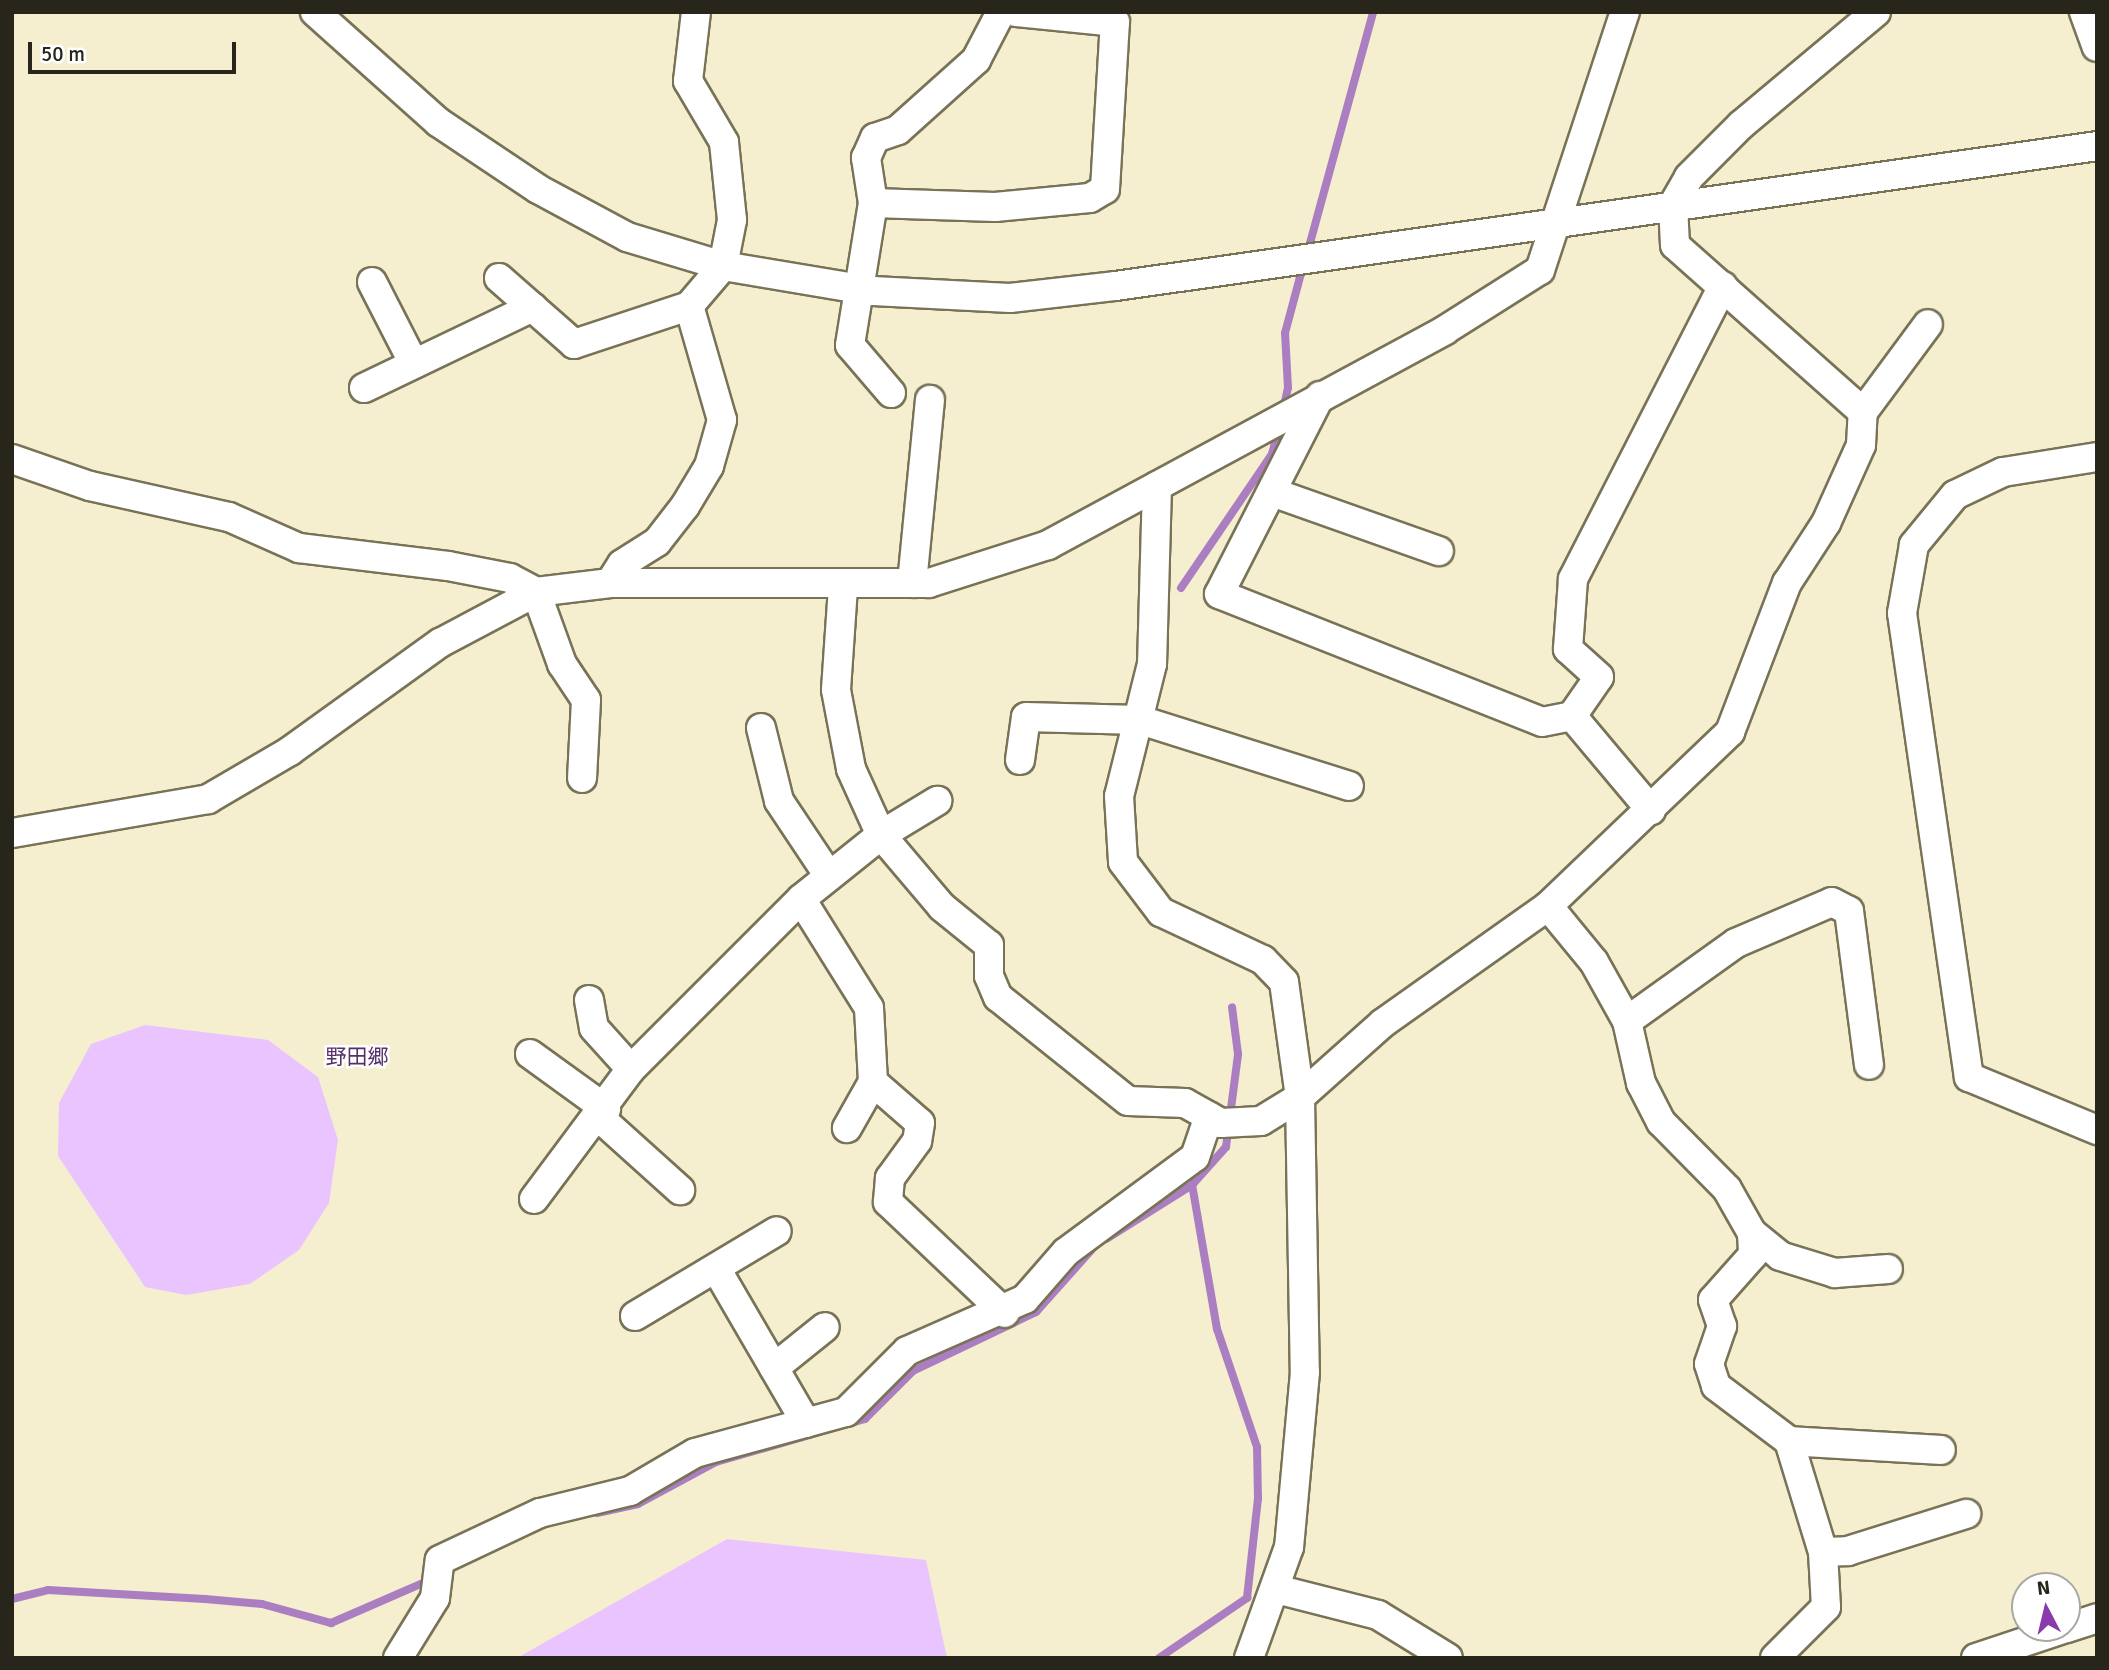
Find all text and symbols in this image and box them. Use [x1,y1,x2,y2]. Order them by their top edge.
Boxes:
scale bar [32,28,240,72]
text: 50 m [41,41,85,67]
district label: 野田郷 [326,1044,388,1070]
north arrow [2011,1572,2081,1642]
text: N [2036,1575,2052,1601]

